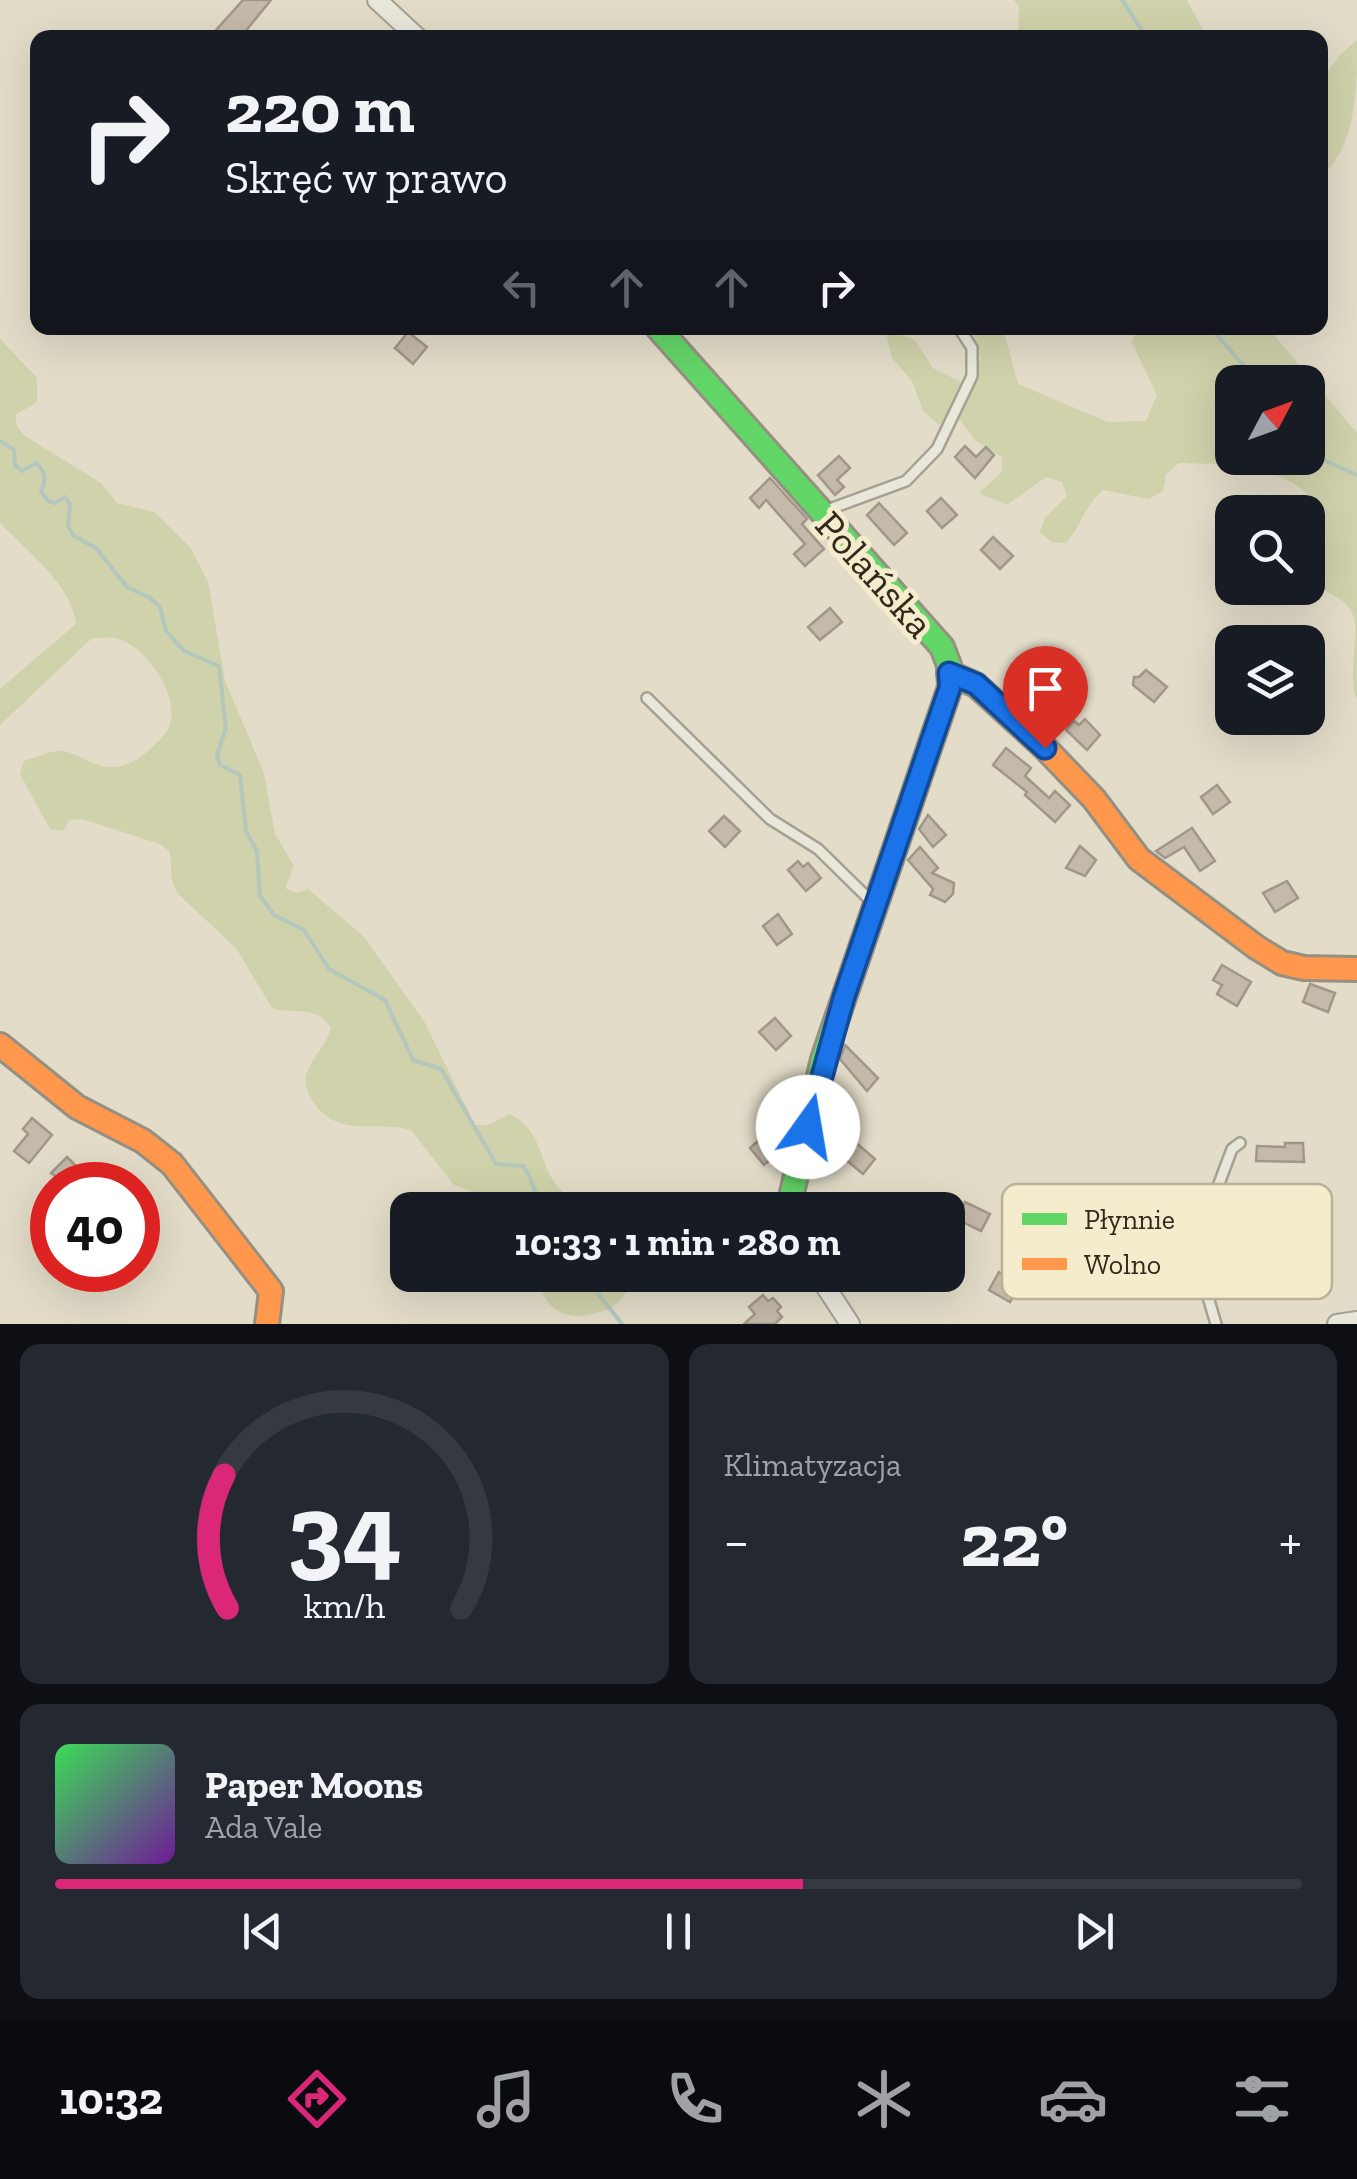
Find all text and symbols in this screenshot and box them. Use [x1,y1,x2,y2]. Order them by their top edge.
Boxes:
text: 220 m [225,66,415,150]
icon: right [60,70,190,200]
text: Skręć w prawo [225,151,508,205]
icon: left [494,260,549,315]
icon: ahead [599,260,654,315]
icon: ahead [704,260,759,315]
icon: right [809,260,864,315]
north arrow [1215,365,1325,475]
map controls [1215,365,1325,735]
button: search [1215,495,1325,605]
street label: Polańska [806,501,944,647]
button: layers [1215,625,1325,735]
pin [1003,646,1088,749]
icon: arrive [1018,661,1073,716]
position arrow [756,1075,860,1179]
speed limit sign: 40 [30,1162,160,1292]
legend [1002,1184,1332,1299]
text: Płynnie [1084,1203,1175,1236]
text: 10:33 · 1 min · 280 m [515,1219,840,1265]
text: Wolno [1084,1248,1161,1281]
text: Klimatyzacja [724,1446,901,1484]
text: 34 [287,1468,402,1593]
text: 22° [960,1495,1068,1585]
text: − [724,1508,749,1574]
text: + [1279,1508,1302,1574]
text: km/h [303,1584,385,1627]
text: Paper Moons [205,1762,423,1808]
text: Ada Vale [205,1808,322,1846]
icon: previous [235,1904,290,1959]
icon: pause [651,1904,706,1959]
icon: next [1067,1904,1122,1959]
icon: directions [282,2064,352,2134]
icon: music [471,2064,541,2134]
icon: phone [660,2064,730,2134]
icon: climate [849,2064,919,2134]
icon: car [1038,2064,1108,2134]
icon: filters [1227,2064,1297,2134]
text: 10:32 [60,2072,163,2126]

